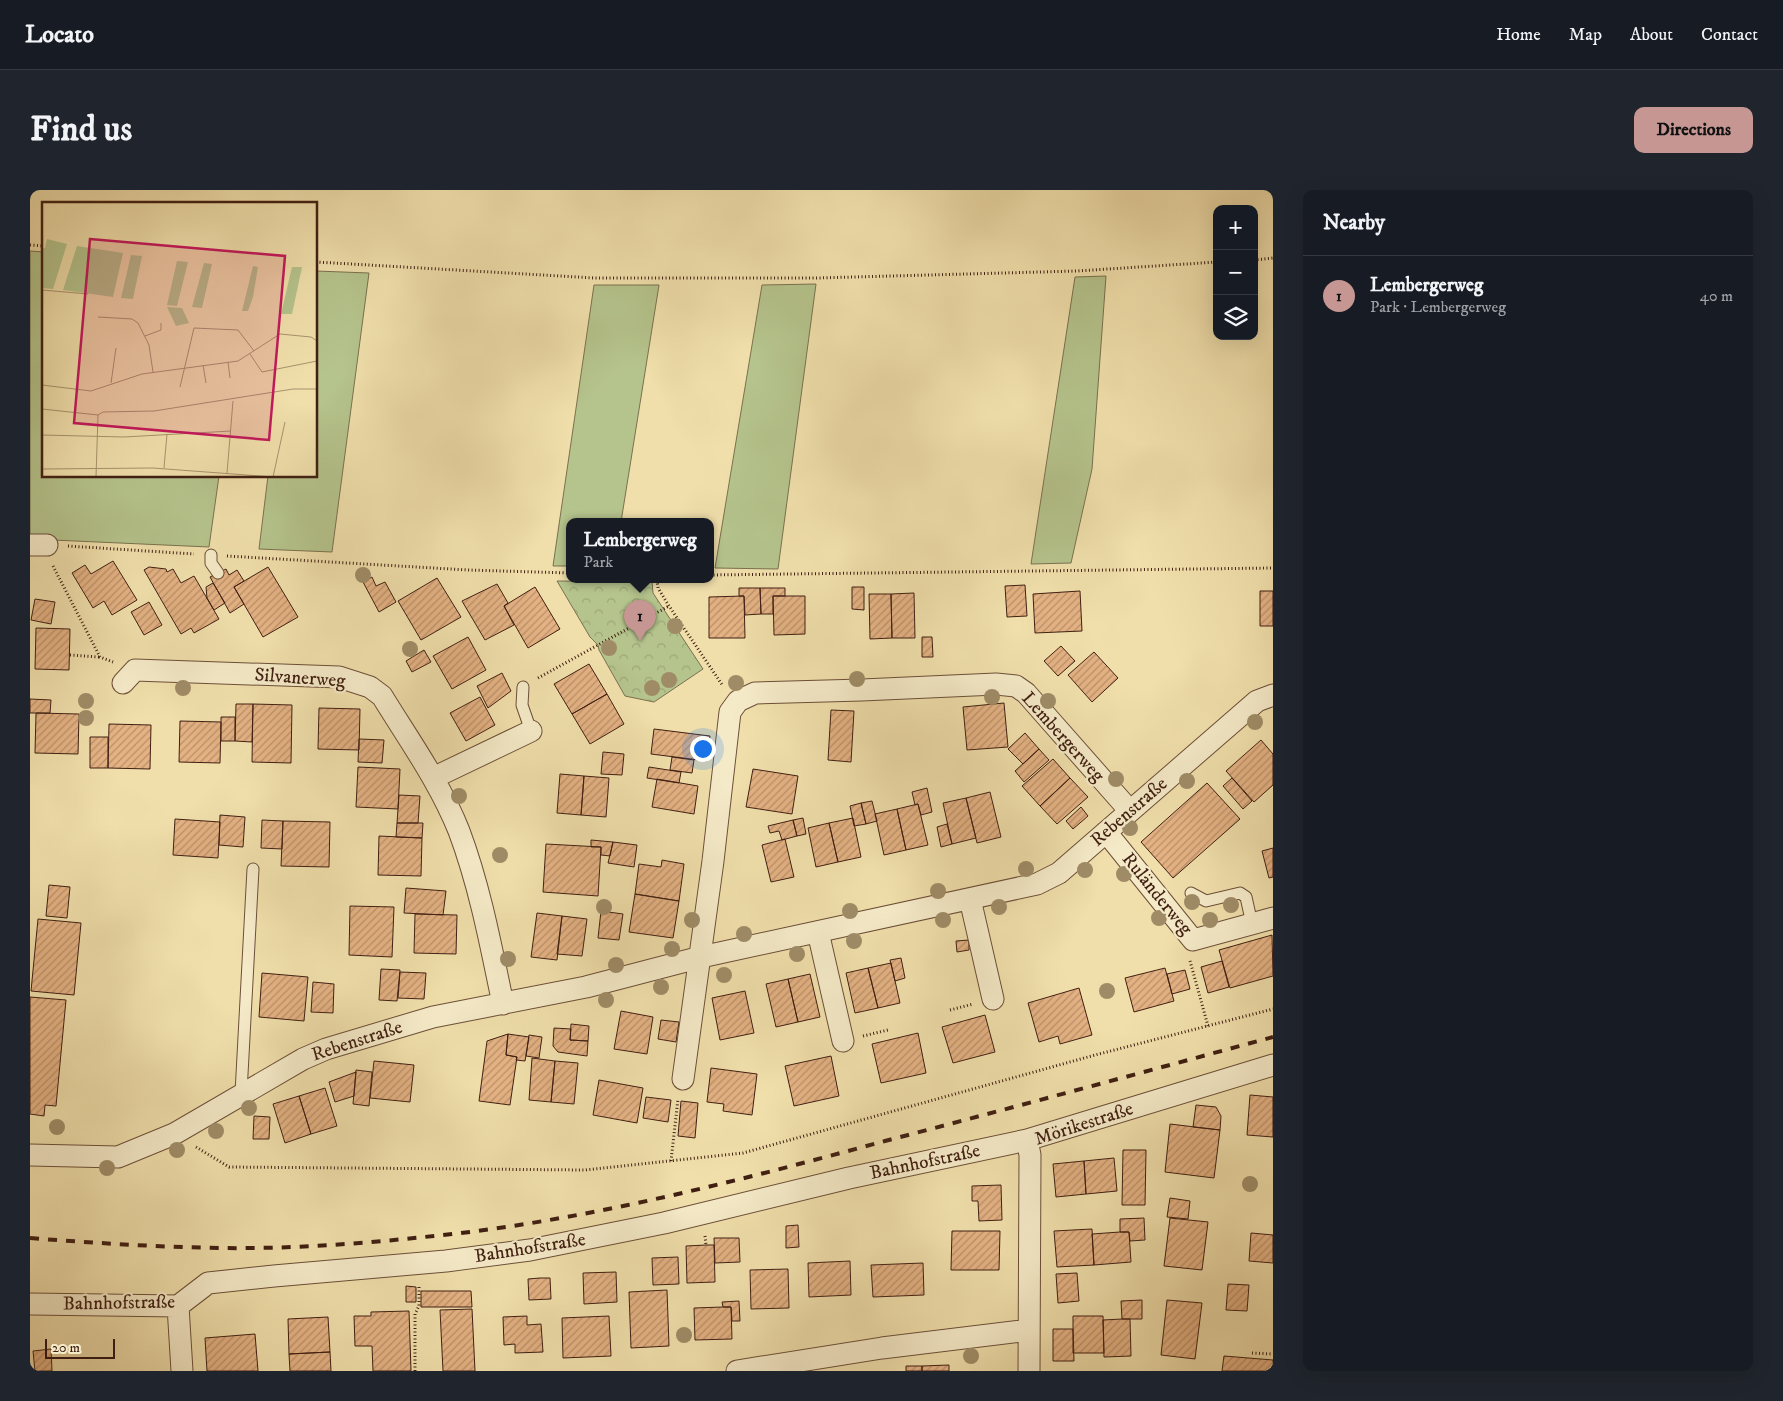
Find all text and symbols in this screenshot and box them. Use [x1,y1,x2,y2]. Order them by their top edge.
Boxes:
text: Locato [25,20,94,50]
text: Home [1496,24,1541,46]
text: Map [1569,24,1602,46]
text: About [1630,24,1673,46]
text: Contact [1701,24,1758,46]
button: Directions [1634,107,1753,153]
text: Find us [30,108,132,152]
inset map [42,202,318,478]
map controls [1213,205,1258,340]
button: + [1213,205,1258,250]
text: Nearby [1323,210,1385,236]
button: − [1213,250,1258,295]
text: Lembergerweg [1370,274,1483,297]
text: 1 [1336,286,1342,306]
text: 40 m [1700,286,1733,306]
button: layers [1213,295,1258,340]
text: Park · Lembergerweg [1370,297,1506,317]
popup [566,518,714,583]
text: Lembergerweg [583,529,697,552]
text: Park [583,552,613,572]
pin: 1 [624,600,656,641]
street label: Silvanerweg [254,663,347,693]
street label: Lembergerweg [1017,687,1110,787]
your location [690,736,716,762]
street label: Rebenstraße [1086,772,1172,852]
street label: Ruländerweg [1117,848,1198,940]
street label: Rebenstraße [309,1015,405,1066]
street label: Mörikestraße [1032,1097,1136,1151]
street label: Bahnhofstraße [868,1139,982,1185]
street label: Bahnhofstraße [473,1228,587,1268]
street label: Bahnhofstraße [63,1291,175,1315]
scale bar [45,1336,115,1359]
text: 20 m [52,1339,80,1357]

